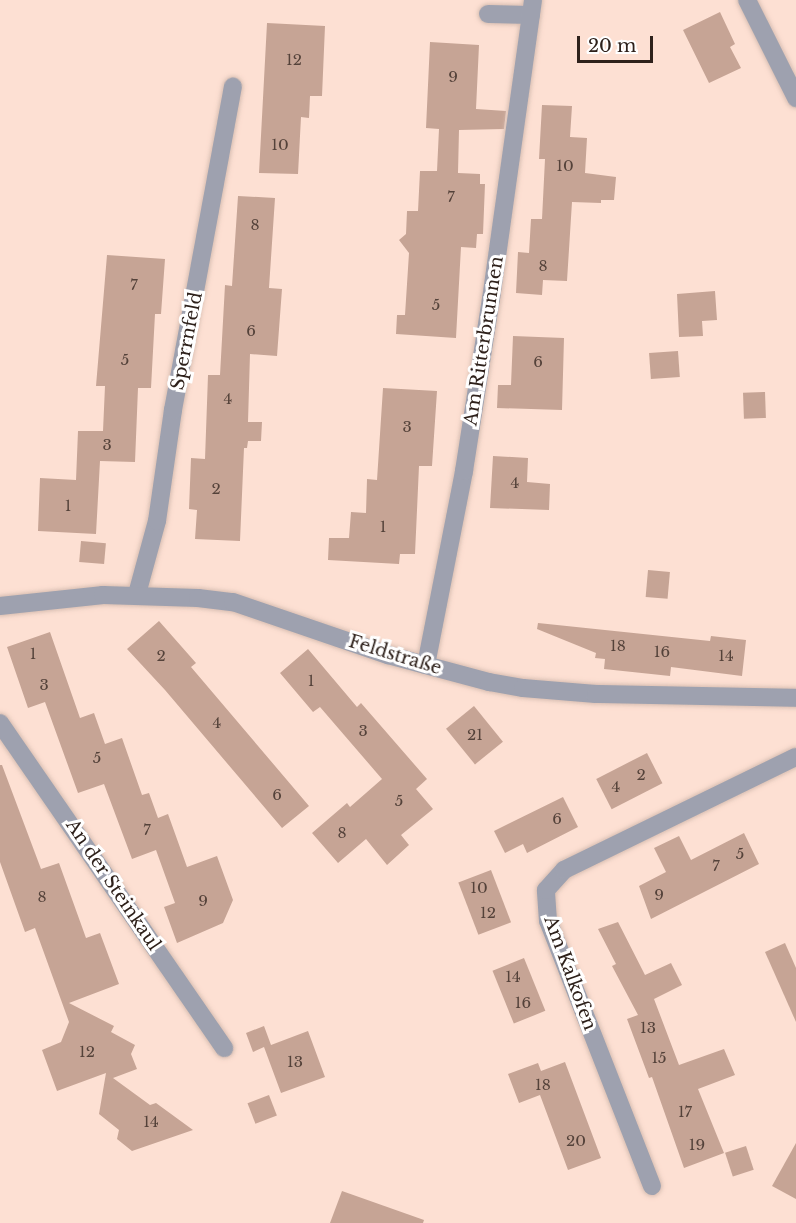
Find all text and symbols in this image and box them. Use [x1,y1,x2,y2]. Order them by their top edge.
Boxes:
scale bar [580,24,656,62]
text: 20 m [588,35,636,57]
house number: 12 [286,51,302,69]
house number: 9 [448,68,458,86]
house number: 10 [271,136,289,154]
house number: 10 [556,157,574,175]
house number: 7 [447,188,455,206]
house number: 8 [250,216,260,234]
street label: Am Ritterbrunnen [460,255,508,427]
house number: 8 [538,257,548,275]
house number: 7 [130,276,138,294]
street label: Sperrnfeld [167,290,207,392]
house number: 5 [432,296,440,314]
house number: 6 [246,322,256,340]
house number: 5 [121,351,129,369]
house number: 6 [533,353,543,371]
house number: 4 [224,390,232,408]
house number: 3 [402,418,412,436]
house number: 3 [102,436,112,454]
house number: 4 [511,474,519,492]
house number: 2 [211,480,221,498]
house number: 1 [65,497,71,515]
house number: 1 [380,518,386,536]
street label: Feldstraße [346,631,444,679]
house number: 18 [610,637,626,655]
house number: 16 [654,643,670,661]
house number: 1 [30,645,36,663]
house number: 2 [156,647,166,665]
house number: 14 [718,647,734,665]
house number: 1 [308,672,314,690]
house number: 3 [39,676,49,694]
house number: 4 [213,714,221,732]
house number: 3 [358,722,368,740]
house number: 21 [467,726,483,744]
house number: 5 [93,749,101,767]
house number: 2 [636,766,646,784]
house number: 4 [612,778,620,796]
house number: 6 [272,786,282,804]
house number: 5 [395,792,403,810]
house number: 6 [552,810,562,828]
street label: An der Steinkaul [61,815,165,955]
house number: 7 [143,821,151,839]
house number: 8 [337,824,347,842]
house number: 5 [736,845,744,863]
house number: 7 [712,857,720,875]
house number: 10 [470,879,488,897]
house number: 9 [654,886,664,904]
house number: 8 [37,888,47,906]
house number: 9 [198,892,208,910]
house number: 12 [480,904,496,922]
street label: Am Kalkofen [539,913,601,1033]
house number: 14 [505,968,521,986]
house number: 16 [515,994,531,1012]
house number: 13 [640,1019,656,1037]
house number: 12 [79,1043,95,1061]
house number: 15 [651,1049,667,1067]
house number: 13 [287,1053,303,1071]
house number: 18 [535,1076,551,1094]
house number: 17 [678,1103,692,1121]
house number: 14 [143,1113,159,1131]
house number: 20 [566,1132,586,1150]
house number: 19 [689,1136,705,1154]

